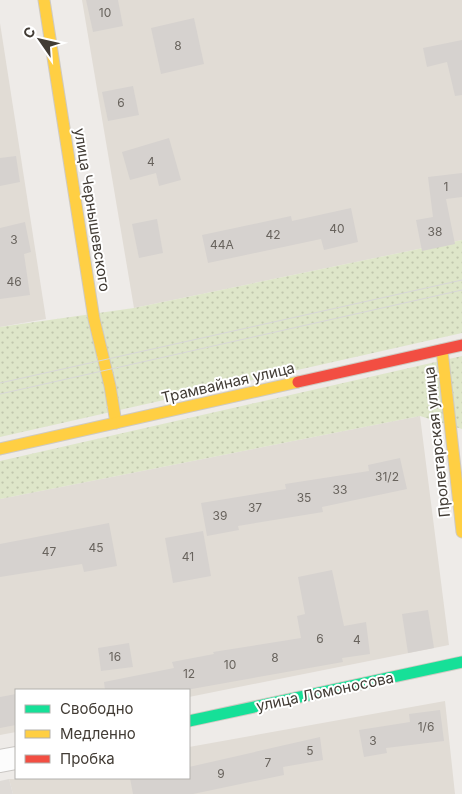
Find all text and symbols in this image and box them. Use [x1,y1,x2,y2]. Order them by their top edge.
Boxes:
house number: 10 [99,5,111,20]
north arrow [15,15,65,65]
text: С [19,23,39,41]
house number: 8 [174,38,182,53]
house number: 6 [117,95,125,110]
street label: улица Чернышевского [70,127,115,293]
house number: 4 [147,154,155,169]
house number: 1 [444,179,448,194]
house number: 40 [329,221,345,236]
house number: 38 [428,224,442,239]
house number: 42 [265,227,281,242]
house number: 3 [10,232,18,247]
house number: 44А [210,237,234,252]
house number: 46 [6,274,22,289]
street label: Трамвайная улица [159,358,296,407]
street label: Пролетарская улица [419,366,454,518]
house number: 31/2 [375,469,399,484]
house number: 33 [333,482,347,497]
house number: 35 [297,490,311,505]
house number: 37 [248,500,262,515]
house number: 39 [213,508,227,523]
house number: 45 [88,540,104,555]
house number: 47 [42,544,56,559]
house number: 41 [182,549,194,564]
house number: 6 [316,631,324,646]
house number: 4 [353,632,361,647]
house number: 16 [109,649,121,664]
house number: 8 [271,650,279,665]
house number: 10 [224,657,236,672]
house number: 12 [183,666,195,681]
street label: улица Ломоносова [254,668,395,715]
legend [15,689,190,779]
text: Свободно [60,699,134,718]
house number: 1/6 [418,719,434,734]
text: Медленно [60,724,136,743]
house number: 3 [369,733,377,748]
house number: 5 [306,743,314,758]
text: Пробка [60,749,115,768]
house number: 7 [265,755,272,770]
house number: 9 [217,766,225,781]

